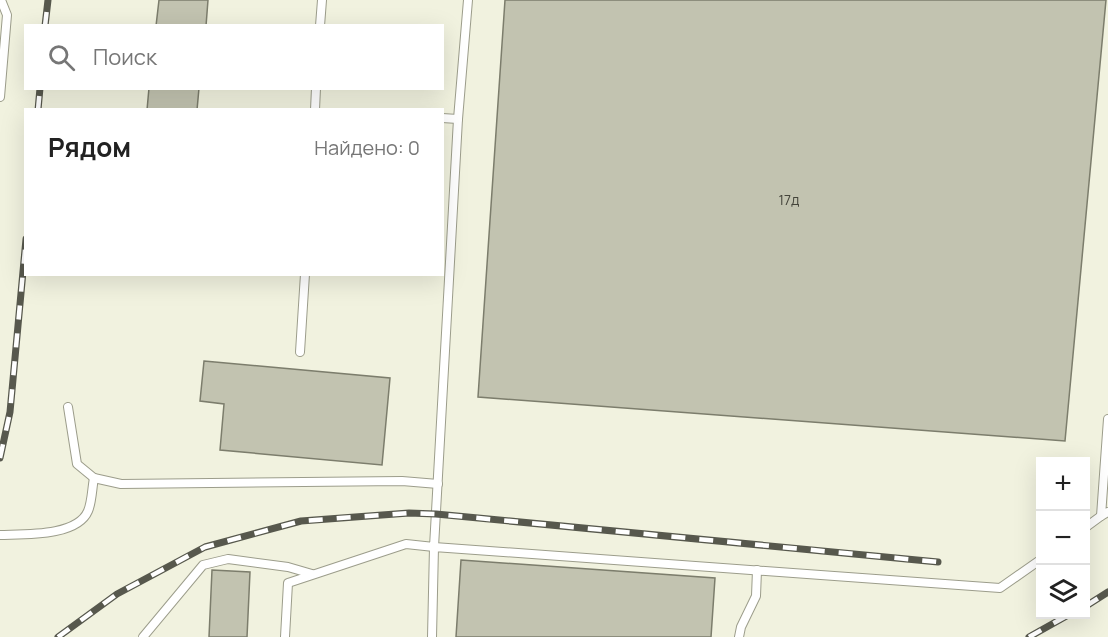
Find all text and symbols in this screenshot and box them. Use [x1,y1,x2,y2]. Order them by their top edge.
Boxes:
search box [24,24,444,90]
icon: search [45,41,78,74]
text: Поиск [93,42,157,72]
text: Рядом [48,129,131,165]
text: Найдено: 0 [314,134,420,161]
house number: 17д [779,190,799,209]
map controls [1036,457,1090,619]
button: + [1036,457,1090,511]
button: − [1036,511,1090,565]
button: layers [1036,565,1090,619]

